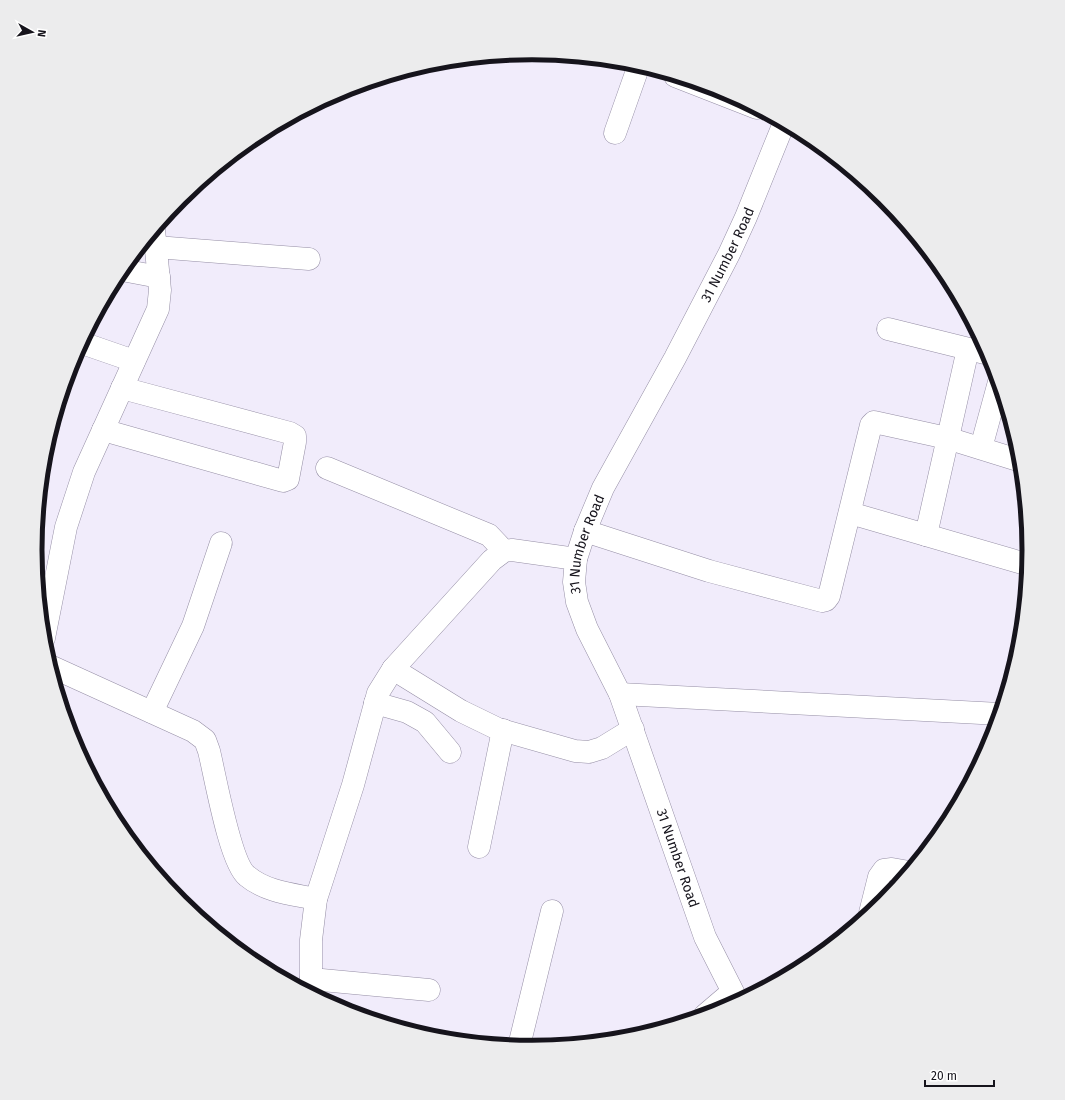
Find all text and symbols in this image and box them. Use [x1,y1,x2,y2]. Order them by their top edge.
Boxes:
north arrow [12,12,52,52]
text: N [34,29,48,38]
street label: 31 Number Road [698,205,758,305]
street label: 31 Number Road [566,492,608,595]
street label: 31 Number Road [653,806,702,910]
scale bar [925,1062,994,1088]
text: 20 m [931,1069,957,1083]

